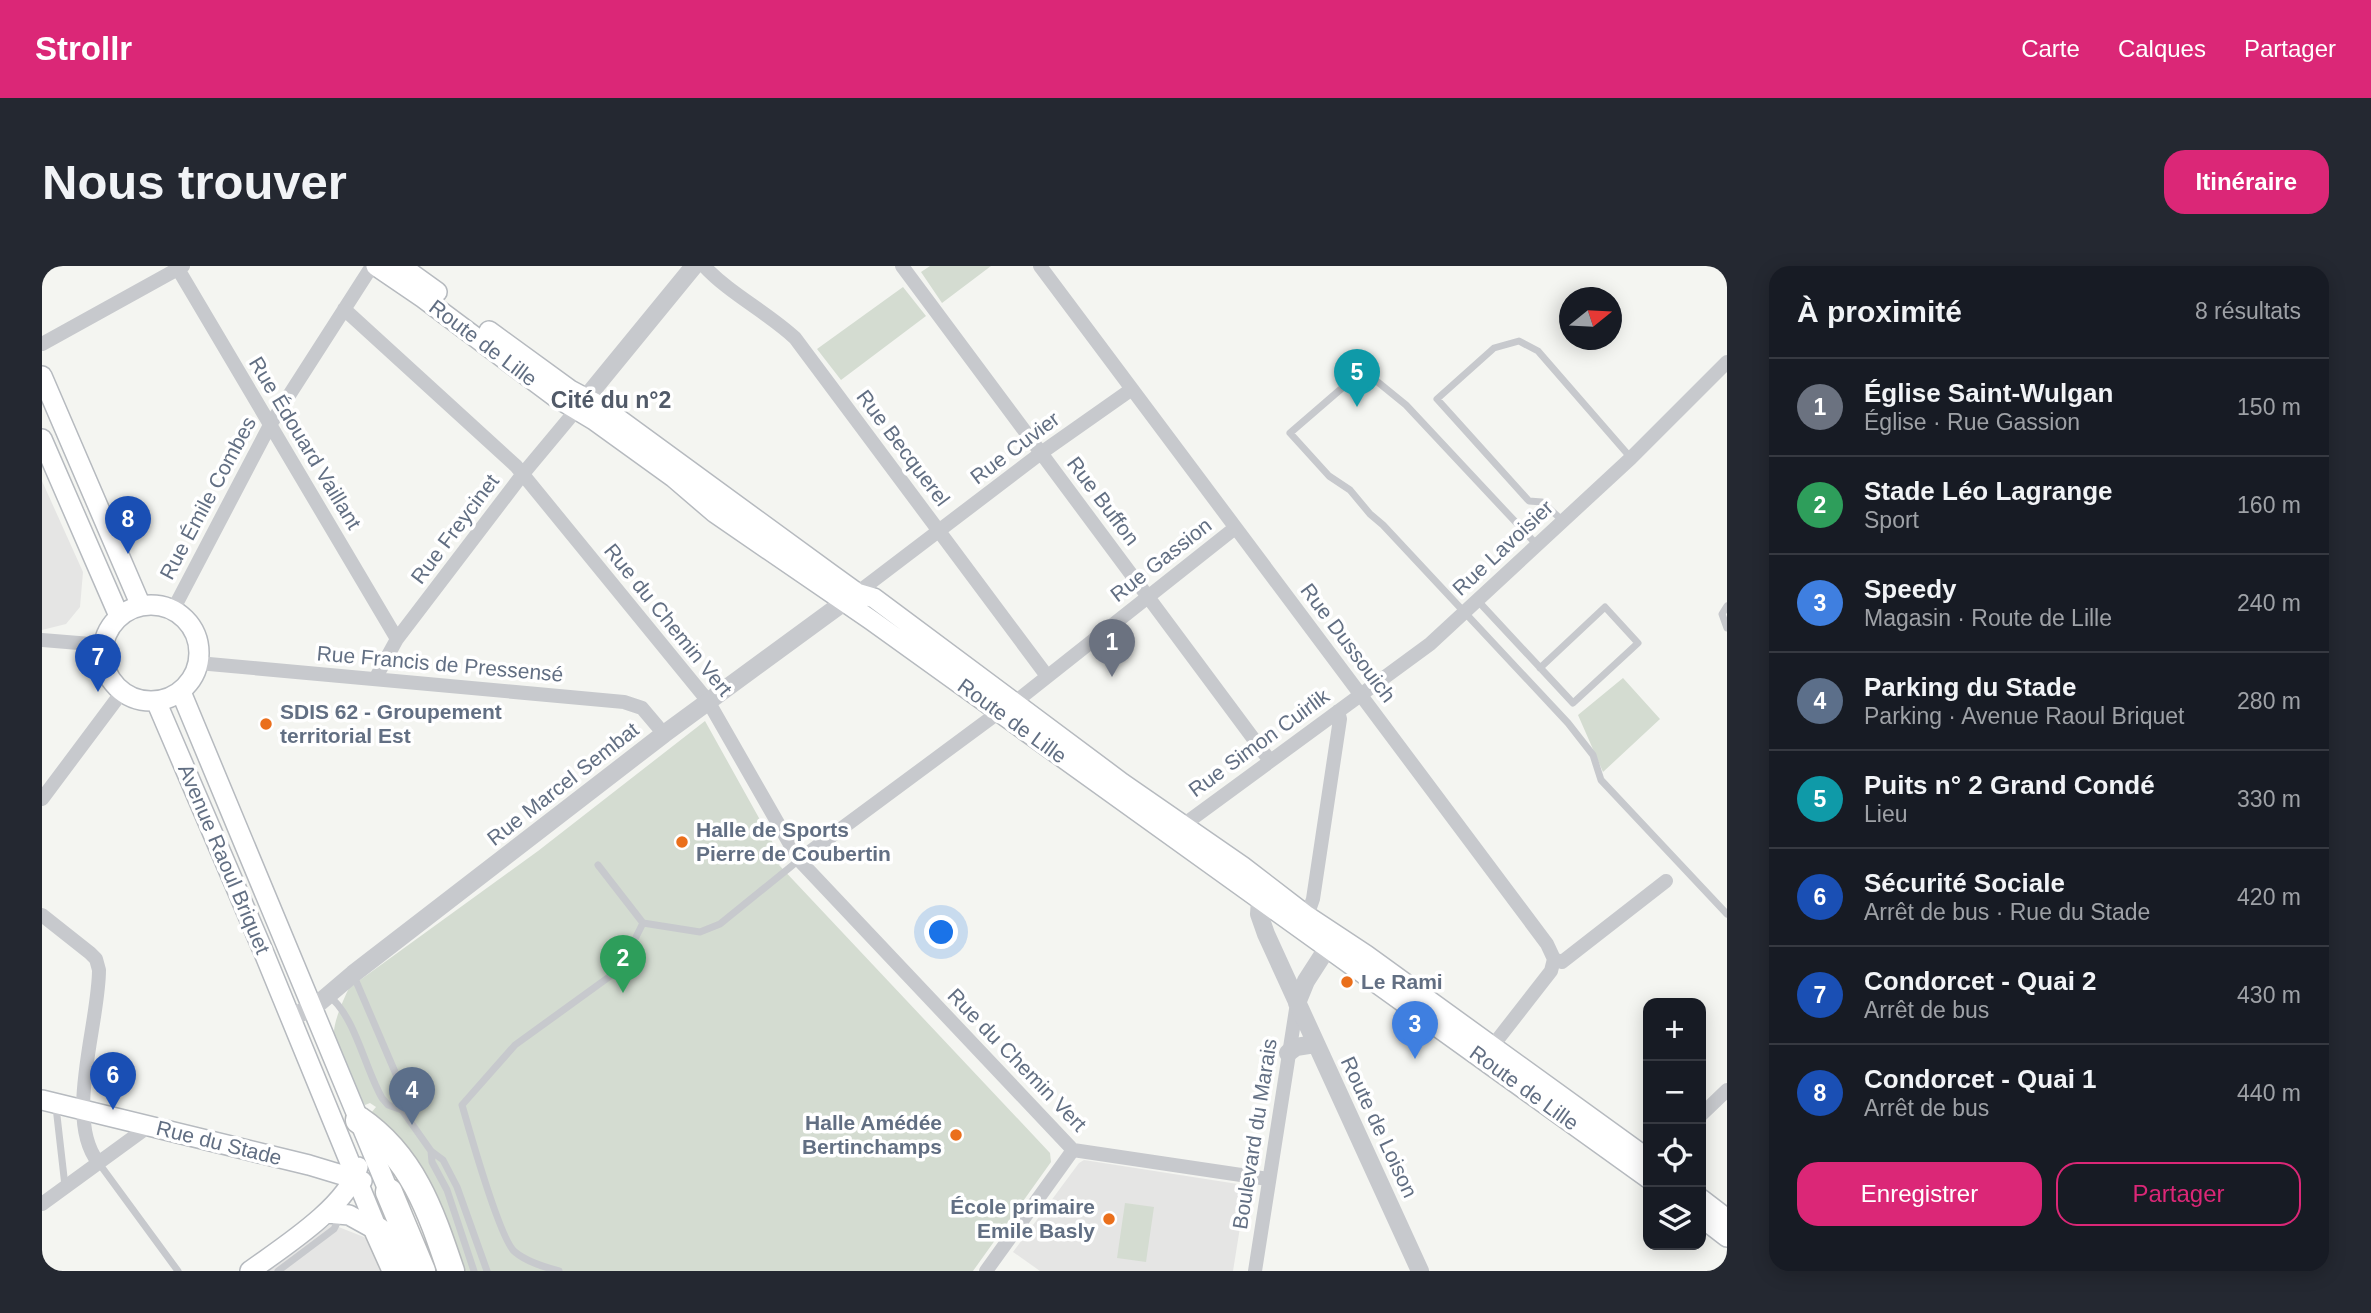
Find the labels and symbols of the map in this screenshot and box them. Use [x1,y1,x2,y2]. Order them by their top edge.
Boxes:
north arrow [1559,287,1622,350]
street label: Route de Lille [425,295,542,390]
pin: 5 [1334,349,1380,407]
street label: Rue Édouard Vaillant [245,352,366,533]
street label: Rue Becquerel [852,385,954,510]
district label: Cité du n°2 [551,387,671,413]
street label: Rue Cuvier [966,407,1064,488]
street label: Rue Émile Combes [155,413,260,583]
street label: Rue Buffon [1063,452,1144,549]
street label: Rue Freycinet [406,469,503,588]
street label: Rue Lavoisier [1448,495,1557,600]
pin: 8 [105,496,151,554]
street label: Rue Gassion [1106,513,1216,606]
street label: Rue du Chemin Vert [600,539,737,701]
street label: Rue Dussouich [1296,579,1400,706]
pin: 1 [1089,619,1135,677]
pin: 7 [75,634,121,692]
street label: Rue Francis de Pressensé [316,641,564,686]
street label: Route de Lille [954,674,1071,768]
street label: Rue Simon Cuirlik [1184,684,1334,801]
place label: SDIS 62 - Groupement territorial Est [280,700,502,747]
marker: SDIS 62 - Groupement territorial Est [258,716,274,732]
street label: Rue Marcel Sembat [482,717,643,850]
street label: Avenue Raoul Briquet [174,760,275,957]
place label: Halle de Sports Pierre de Coubertin [696,818,891,865]
marker: Halle de Sports Pierre de Coubertin [674,834,690,850]
your location [924,915,958,949]
pin: 2 [600,935,646,993]
place label: Le Rami [1361,970,1443,993]
marker: Le Rami [1339,974,1355,990]
street label: Rue du Chemin Vert [943,984,1091,1136]
pin: 3 [1392,1001,1438,1059]
street label: Boulevard du Marais [1228,1037,1281,1231]
street label: Route de Lille [1466,1041,1583,1135]
pin: 6 [90,1052,136,1110]
street label: Route de Loison [1337,1053,1422,1201]
pin: 4 [389,1067,435,1125]
place label: Halle Amédée Bertinchamps [802,1111,942,1158]
street label: Rue du Stade [154,1116,284,1169]
marker: Halle Amédée Bertinchamps [948,1127,964,1143]
place label: École primaire Emile Basly [950,1195,1095,1242]
marker: École primaire Emile Basly [1101,1211,1117,1227]

